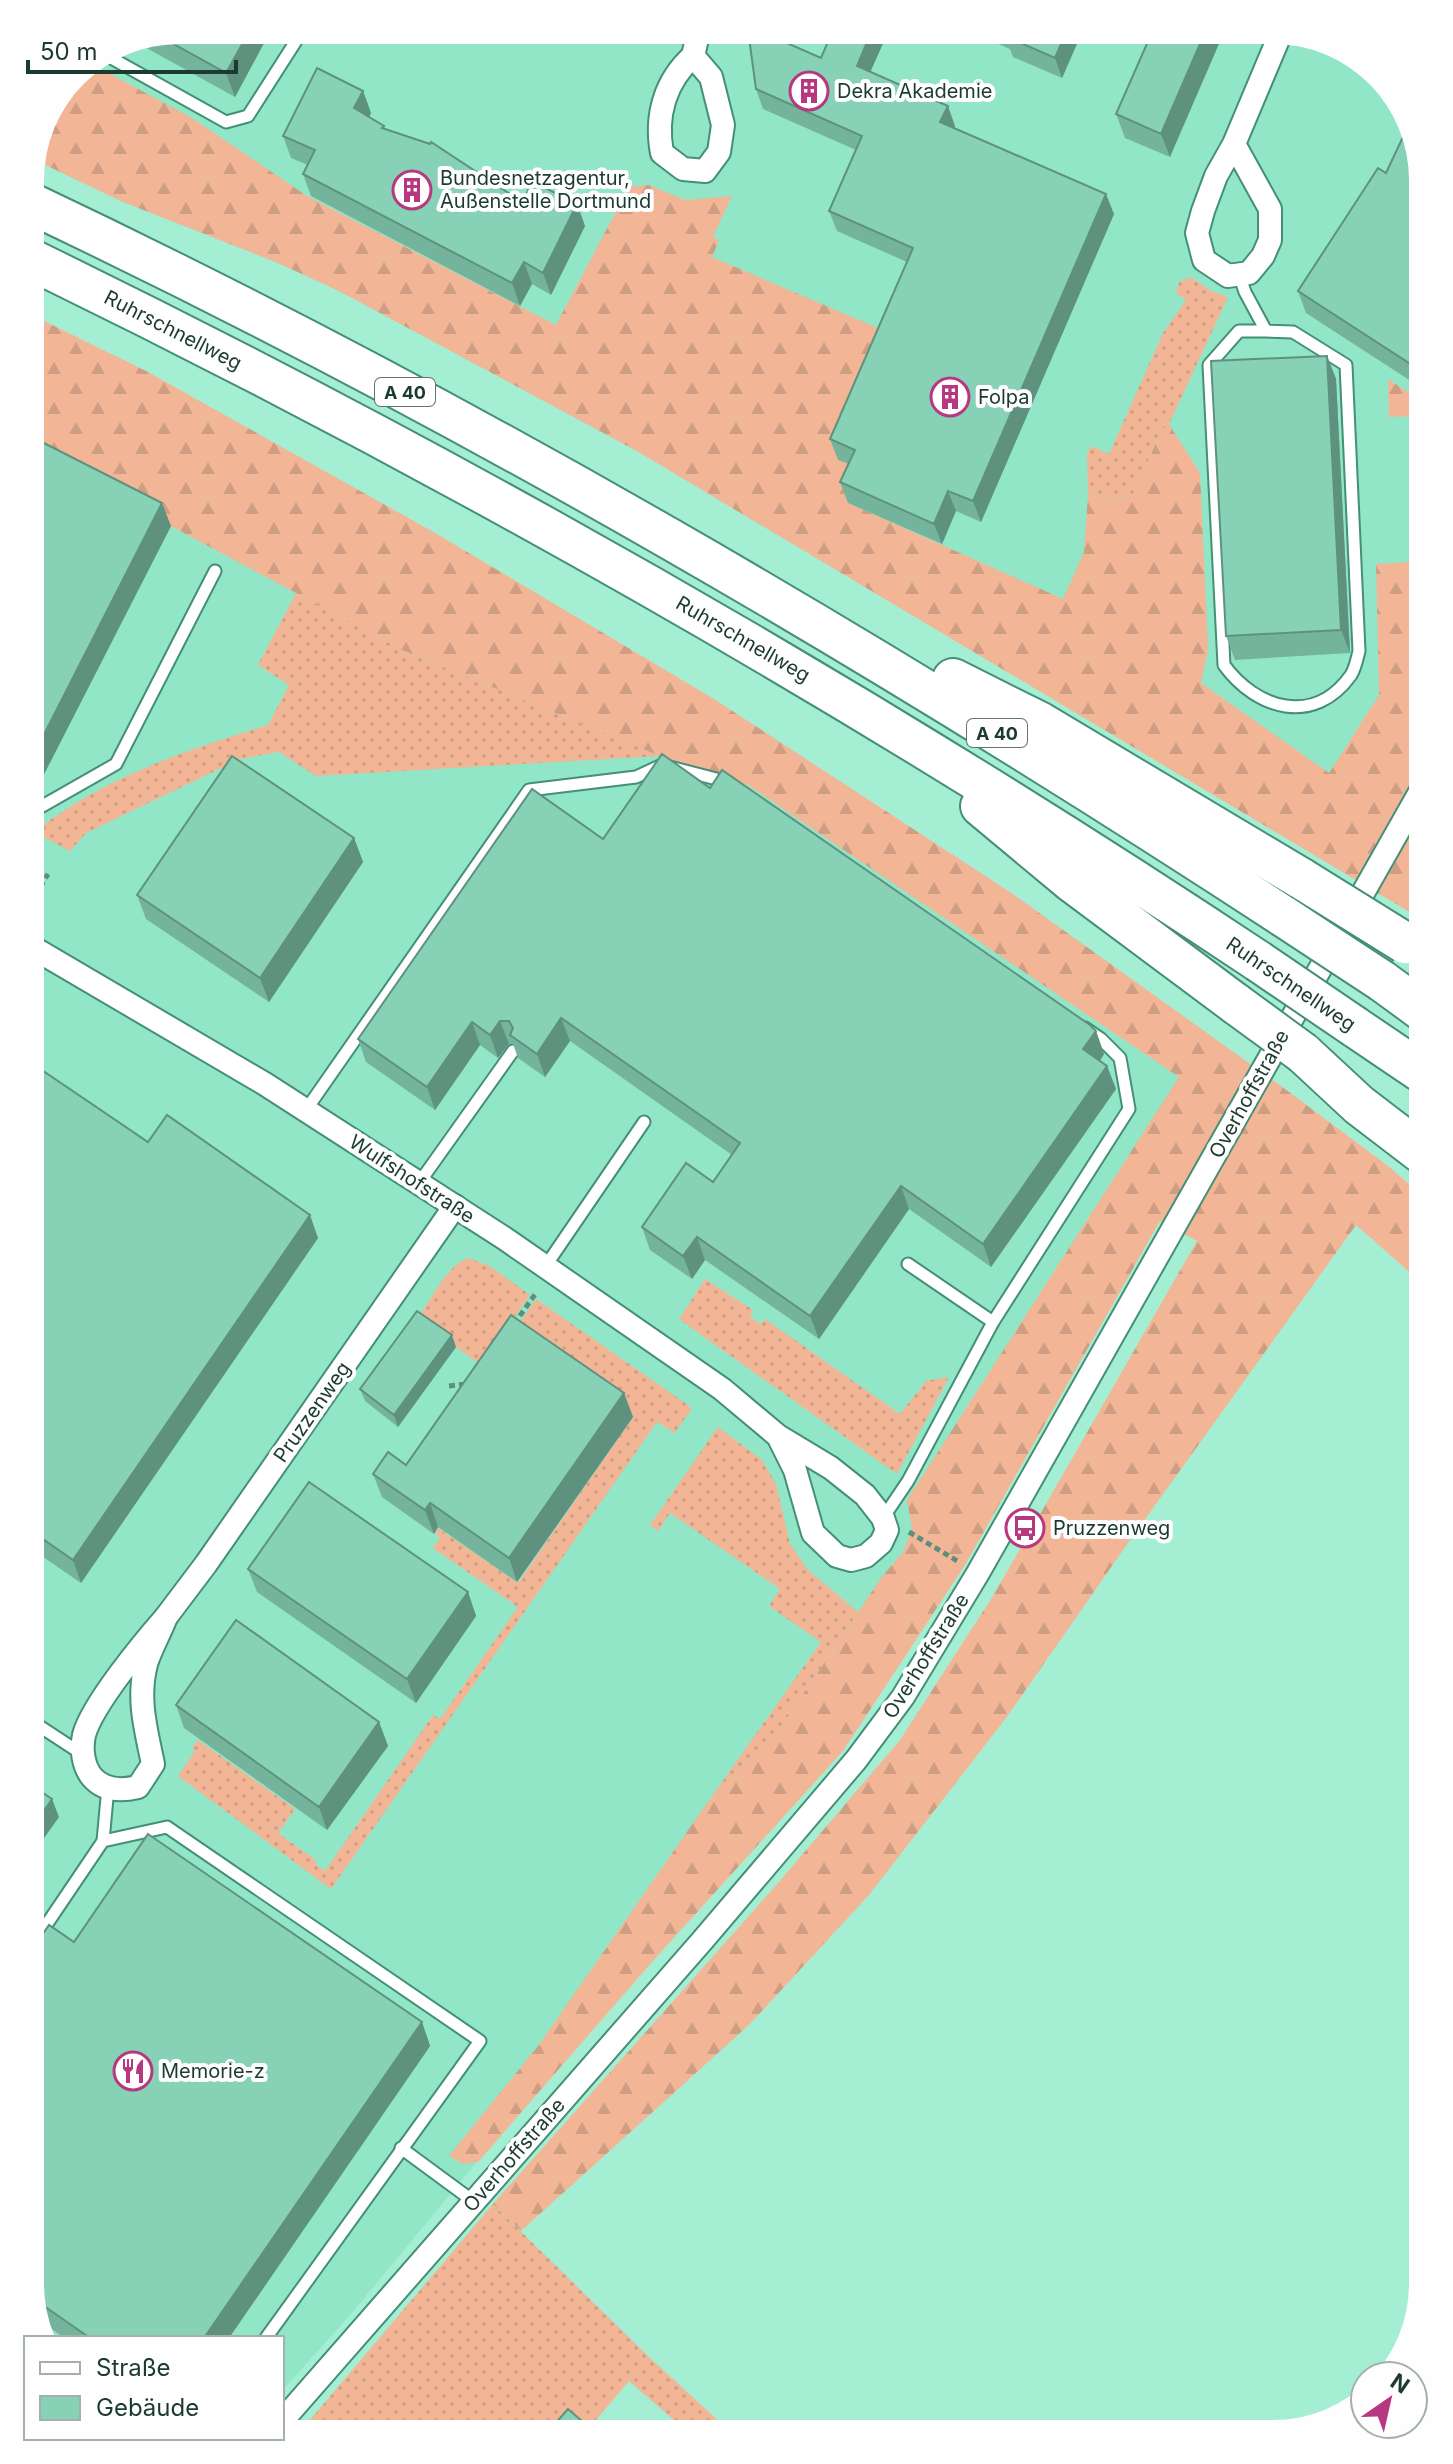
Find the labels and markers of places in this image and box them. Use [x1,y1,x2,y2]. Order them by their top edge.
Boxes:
building icon: Dekra Akademie [788,70,830,112]
place label: Dekra Akademie [837,79,992,103]
place label: Bundesnetzagentur, Außenstelle Dortmund [440,166,651,213]
building icon: Bundesnetzagentur, Außenstelle Dortmund [391,169,433,211]
building icon: Folpa [929,376,971,418]
place label: Folpa [978,385,1030,409]
bus stop icon: Pruzzenweg [1004,1507,1046,1549]
place label: Pruzzenweg [1053,1516,1170,1540]
restaurant icon: Memorie-z [112,2050,154,2092]
place label: Memorie-z [161,2059,265,2083]

